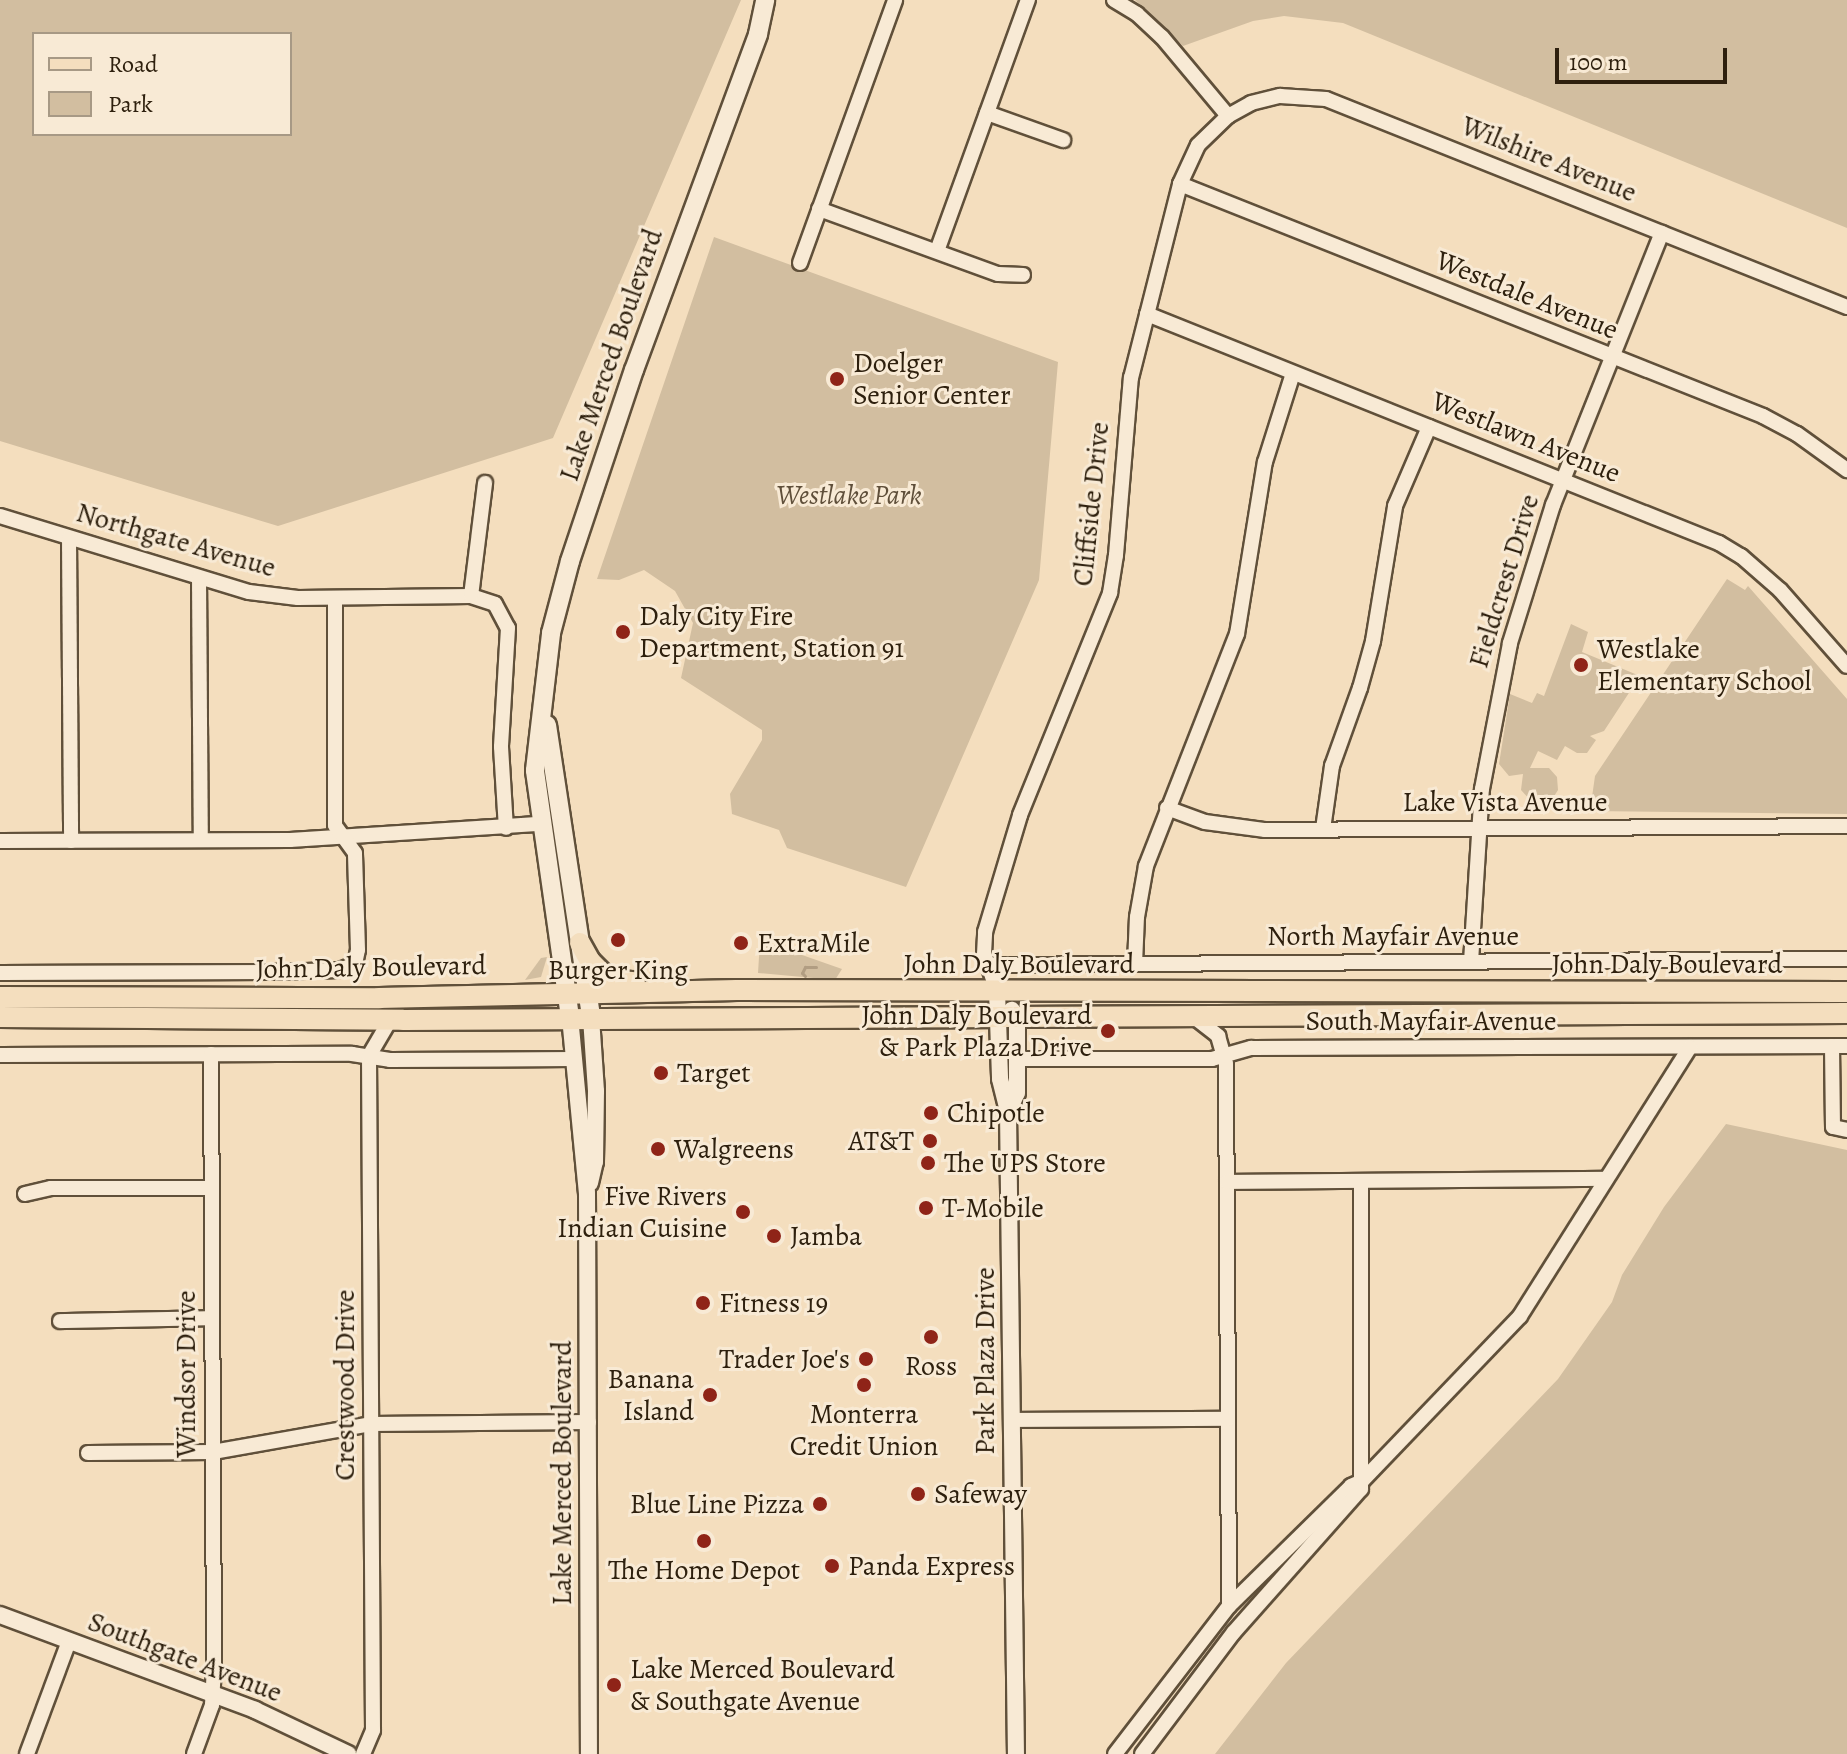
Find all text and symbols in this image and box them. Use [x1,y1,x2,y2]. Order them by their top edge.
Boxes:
legend [32,32,292,136]
scale bar [1559,32,1731,82]
text: 100 m [1569,46,1628,78]
text: Road [108,48,158,80]
text: Park [108,88,153,120]
street label: Wilshire Avenue [1457,109,1641,209]
street label: Lake Merced Boulevard [552,224,670,486]
street label: Westdale Avenue [1431,243,1623,347]
place label: Doelger Senior Center [853,346,1011,412]
marker: Doelger Senior Center [828,370,846,388]
street label: Westlawn Avenue [1427,384,1625,490]
street label: Cliffside Drive [1066,420,1116,588]
park label: Westlake Park [776,478,922,512]
street label: Fieldcrest Drive [1462,490,1546,672]
street label: Northgate Avenue [72,495,280,585]
place label: Daly City Fire Department, Station 91 [639,599,905,665]
marker: Daly City Fire Department, Station 91 [614,623,632,641]
place label: Westlake Elementary School [1597,632,1811,698]
marker: Westlake Elementary School [1572,656,1590,674]
street label: Lake Vista Avenue [1402,785,1608,819]
street label: North Mayfair Avenue [1267,919,1519,953]
place label: ExtraMile [757,926,870,960]
marker: Burger King [609,931,627,949]
marker: ExtraMile [732,934,750,952]
street label: John Daly Boulevard [904,947,1134,981]
street label: John Daly Boulevard [1552,947,1782,981]
street label: John Daly Boulevard [255,948,487,986]
place label: Burger King [548,953,688,987]
place label: John Daly Boulevard & Park Plaza Drive [861,998,1092,1064]
street label: South Mayfair Avenue [1305,1004,1557,1038]
marker: John Daly Boulevard & Park Plaza Drive [1099,1022,1117,1040]
place label: Target [677,1056,750,1090]
marker: Target [652,1064,670,1082]
place label: Chipotle [947,1096,1045,1130]
marker: Chipotle [922,1104,940,1122]
place label: AT&T [848,1124,914,1158]
place label: Walgreens [674,1132,794,1166]
marker: AT&T [921,1132,939,1150]
marker: Walgreens [649,1140,667,1158]
place label: The UPS Store [944,1146,1106,1180]
marker: The UPS Store [919,1154,937,1172]
place label: Five Rivers Indian Cuisine [557,1179,727,1245]
place label: T-Mobile [942,1191,1044,1225]
marker: T-Mobile [917,1199,935,1217]
marker: Five Rivers Indian Cuisine [734,1203,752,1221]
place label: Jamba [790,1219,862,1253]
marker: Jamba [765,1227,783,1245]
street label: Park Plaza Drive [968,1267,1002,1455]
place label: Fitness 19 [719,1286,828,1320]
street label: Crestwood Drive [328,1289,362,1481]
street label: Windsor Drive [169,1290,203,1458]
marker: Fitness 19 [694,1294,712,1312]
marker: Ross [922,1328,940,1346]
street label: Lake Merced Boulevard [545,1341,579,1605]
place label: Trader Joe's [719,1342,850,1376]
place label: Ross [905,1349,957,1383]
marker: Trader Joe's [857,1350,875,1368]
place label: Banana Island [607,1362,694,1428]
marker: Monterra Credit Union [855,1376,873,1394]
marker: Banana Island [701,1386,719,1404]
place label: Monterra Credit Union [790,1397,938,1463]
place label: Safeway [934,1477,1027,1511]
marker: Safeway [909,1485,927,1503]
place label: Blue Line Pizza [630,1487,804,1521]
marker: Blue Line Pizza [811,1495,829,1513]
marker: The Home Depot [695,1532,713,1550]
place label: Panda Express [848,1549,1015,1583]
place label: The Home Depot [608,1553,800,1587]
marker: Panda Express [823,1557,841,1575]
street label: Southgate Avenue [83,1605,287,1709]
place label: Lake Merced Boulevard & Southgate Avenue [630,1652,895,1718]
marker: Lake Merced Boulevard & Southgate Avenue [605,1676,623,1694]

